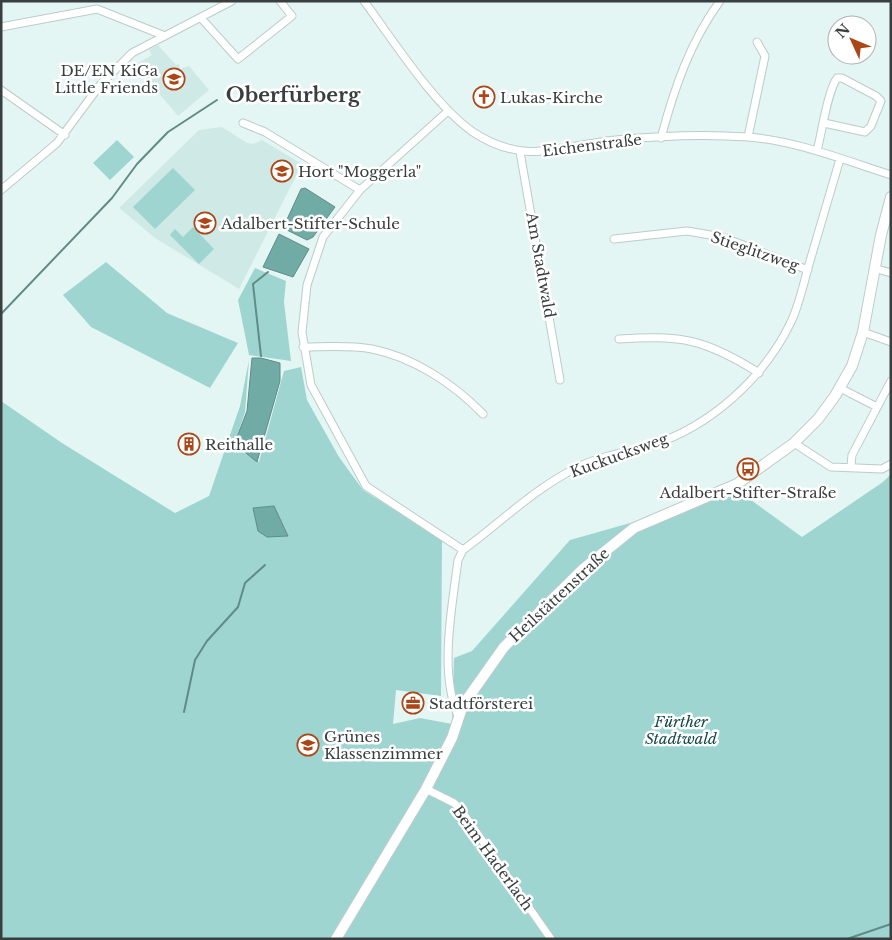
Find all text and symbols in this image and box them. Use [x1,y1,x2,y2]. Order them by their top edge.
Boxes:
north arrow [827,15,877,65]
text: N [832,20,854,42]
place label: DE/EN KiGa Little Friends [55,61,159,97]
school or university icon: DE/EN KiGa Little Friends [162,67,186,91]
district label: Oberfürberg [226,83,361,107]
church icon: Lukas-Kirche [472,85,496,109]
place label: Lukas-Kirche [500,88,603,107]
street label: Eichenstraße [541,129,643,161]
school or university icon: Hort "Moggerla" [270,159,294,183]
place label: Hort "Moggerla" [298,162,421,181]
street label: Am Stadtwald [522,210,560,319]
school or university icon: Adalbert-Stifter-Schule [193,211,217,235]
place label: Adalbert-Stifter-Schule [220,214,400,233]
street label: Stieglitzweg [708,227,803,275]
street label: Kuckucksweg [567,428,672,482]
building icon: Reithalle [177,432,201,456]
place label: Reithalle [205,435,273,454]
bus stop icon: Adalbert-Stifter-Straße [736,457,760,481]
place label: Adalbert-Stifter-Straße [659,483,836,502]
street label: Heilstättenstraße [505,544,613,646]
office icon: Stadtförsterei [401,691,425,715]
place label: Stadtförsterei [429,694,533,713]
park label: Fürther Stadtwald [645,712,717,748]
place label: Grünes Klassenzimmer [324,727,444,763]
school or university icon: Grünes Klassenzimmer [296,733,320,757]
street label: Beim Haderlach [449,802,537,914]

